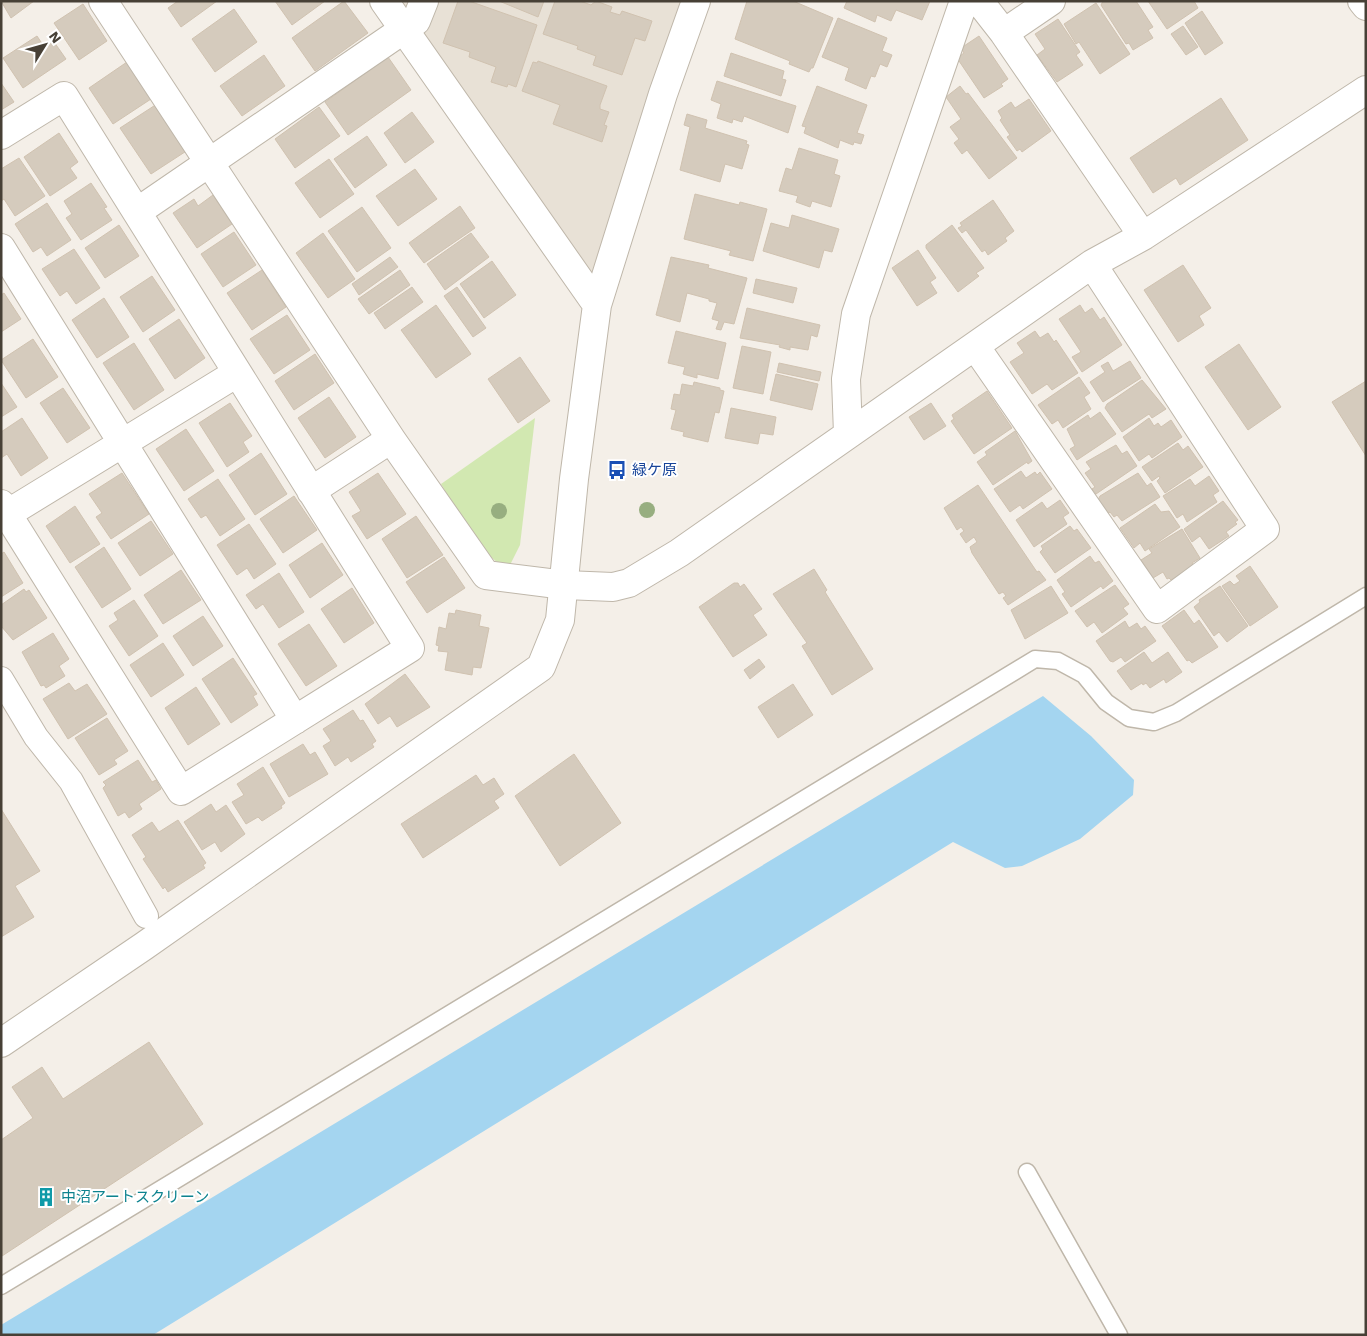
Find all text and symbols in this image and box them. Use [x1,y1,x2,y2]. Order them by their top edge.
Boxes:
north arrow [20,20,70,70]
text: N [46,28,65,46]
bus stop icon: 緑ケ原 [606,459,628,481]
place label: 緑ケ原 [632,461,677,479]
building icon: 中沼アートスクリーン [35,1186,57,1208]
place label: 中沼アートスクリーン [61,1188,209,1206]

